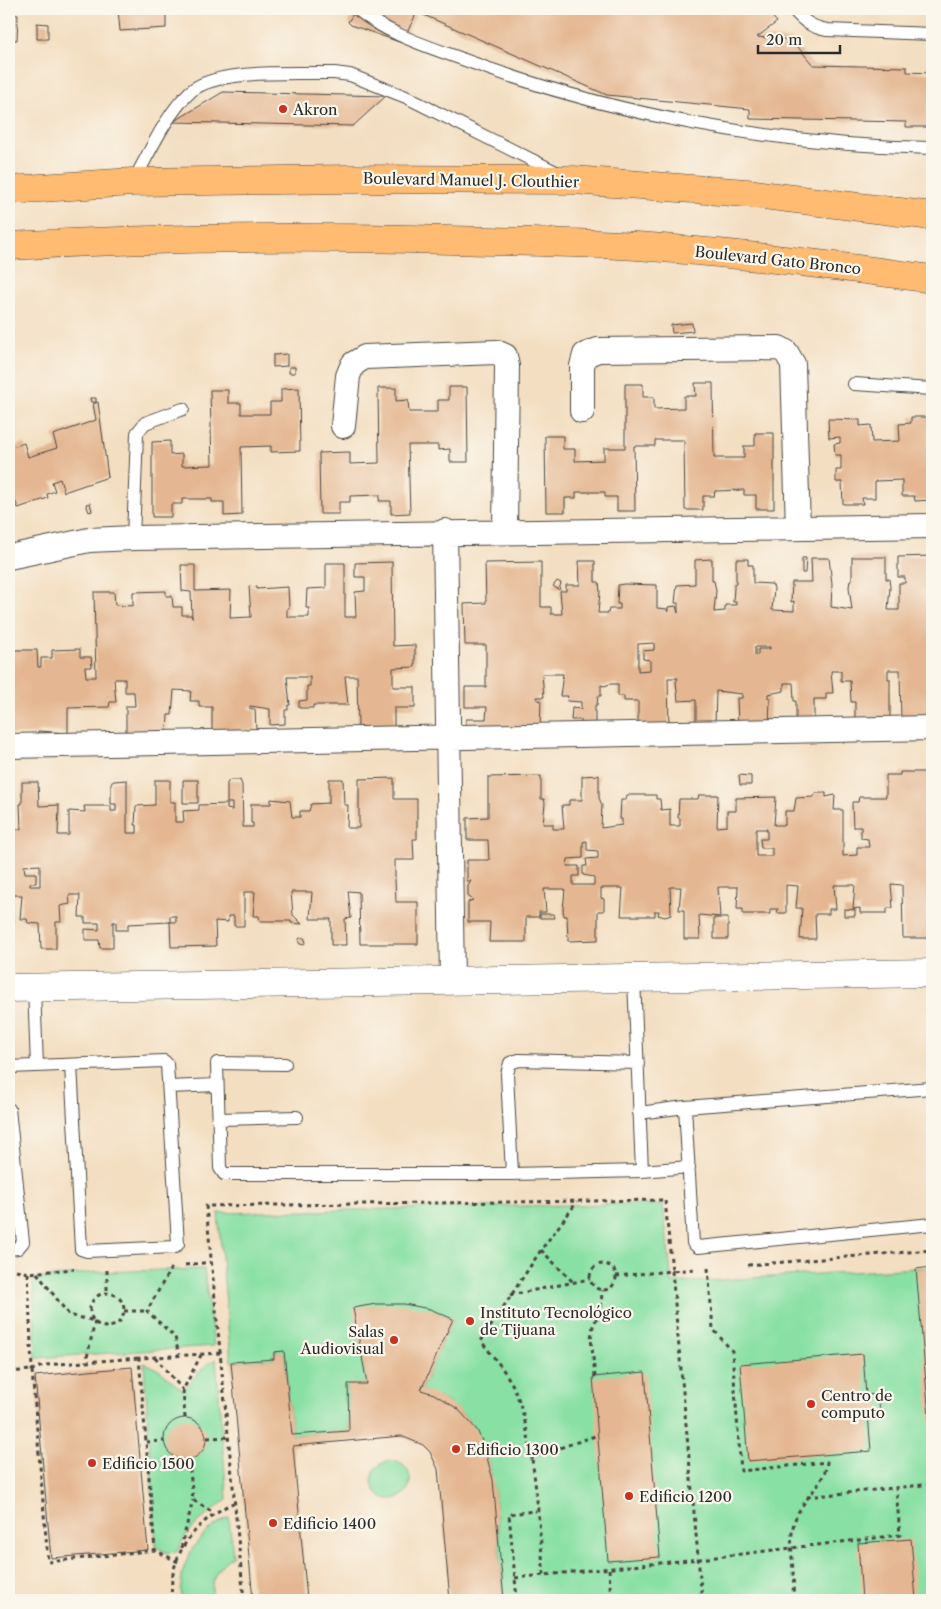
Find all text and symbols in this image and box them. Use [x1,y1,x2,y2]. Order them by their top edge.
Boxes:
scale bar [758,22,841,54]
text: 20 m [766,30,802,49]
place label: Akron [292,100,338,119]
marker: Akron [277,103,289,115]
street label: Boulevard Manuel J. Clouthier [363,169,580,191]
street label: Boulevard Gato Bronco [694,242,862,278]
place label: Instituto Tecnológico de Tijuana [480,1303,632,1339]
marker: Instituto Tecnológico de Tijuana [464,1315,476,1327]
place label: Salas Audiovisual [300,1322,385,1358]
marker: Salas Audiovisual [388,1334,400,1346]
place label: Centro de computo [821,1386,893,1422]
marker: Centro de computo [805,1398,817,1410]
place label: Edificio 1300 [466,1440,559,1459]
marker: Edificio 1300 [450,1443,462,1455]
place label: Edificio 1500 [102,1454,195,1473]
marker: Edificio 1500 [86,1457,98,1469]
place label: Edificio 1200 [639,1487,732,1506]
marker: Edificio 1200 [623,1490,635,1502]
place label: Edificio 1400 [283,1514,376,1533]
marker: Edificio 1400 [267,1517,279,1529]

